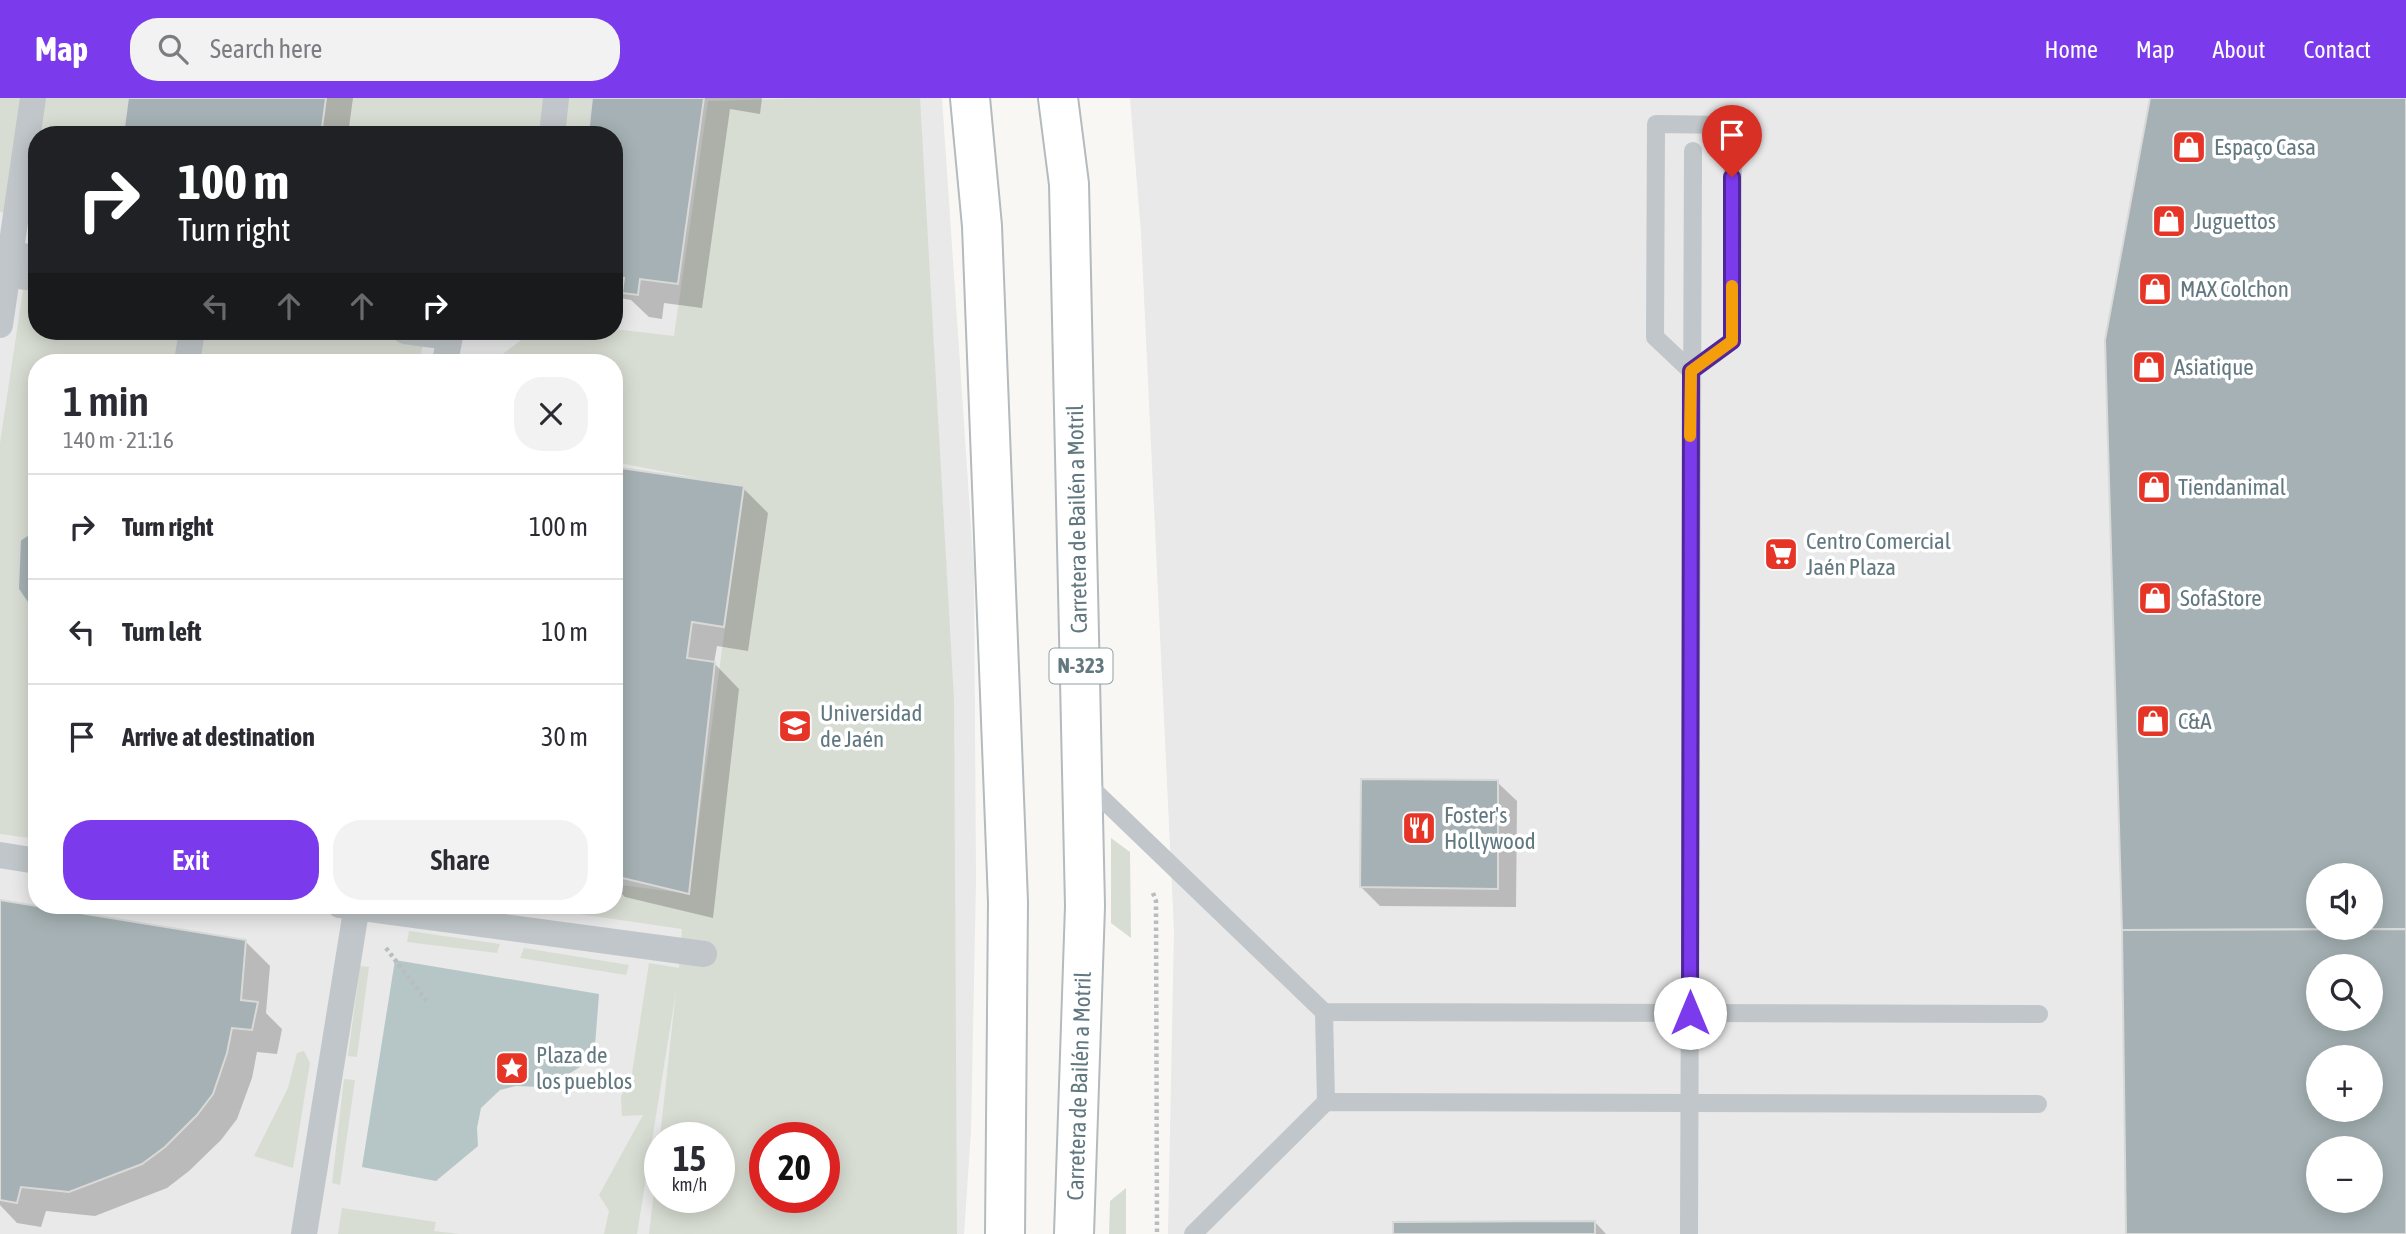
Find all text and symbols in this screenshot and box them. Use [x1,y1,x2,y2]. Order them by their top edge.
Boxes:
search box [130,18,620,81]
text: Map [35,30,88,68]
icon: search [154,30,192,68]
text: Search here [210,34,322,64]
text: Home [2044,36,2098,63]
text: Map [2136,36,2174,63]
text: About [2212,36,2265,63]
text: Contact [2303,36,2371,63]
pin [1702,105,1762,177]
icon: arrive [1713,116,1751,154]
shop icon: Espaço Casa [2170,128,2208,166]
place label: Espaço Casa [2214,134,2316,160]
text: 100 m [178,153,289,209]
icon: right [63,154,154,245]
shop icon: Juguettos [2150,202,2188,240]
place label: Juguettos [2194,208,2276,234]
text: Turn right [178,211,291,248]
shop icon: MAX Colchon [2136,270,2174,308]
place label: MAX Colchon [2180,276,2289,302]
icon: left [197,287,235,325]
icon: ahead [270,287,308,325]
icon: ahead [343,287,381,325]
icon: right [416,287,454,325]
shop icon: Asiatique [2130,348,2168,386]
place label: Asiatique [2174,354,2254,380]
text: 1 min [63,377,149,425]
button: close [514,377,588,451]
street label: Carretera de Bailén a Motril [1062,404,1092,634]
text: 140 m · 21:16 [63,427,174,453]
shop icon: Tiendanimal [2135,468,2173,506]
place label: Tiendanimal [2178,474,2286,500]
icon: right [63,508,101,546]
text: Turn right [122,512,213,542]
text: 100 m [529,512,588,542]
place label: Centro Comercial Jaén Plaza [1806,528,1951,580]
supermarket icon: Centro Comercial Jaén Plaza [1762,535,1800,573]
shop icon: SofaStore [2136,579,2174,617]
place label: SofaStore [2180,585,2262,611]
icon: left [63,613,101,651]
text: Turn left [122,617,202,647]
text: 10 m [541,617,588,647]
road number: N-323 [1050,648,1112,684]
place label: Universidad de Jaén [820,700,922,752]
shop icon: C&A [2134,702,2172,740]
school or university icon: Universidad de Jaén [776,707,814,745]
place label: C&A [2178,708,2212,734]
icon: arrive [63,718,101,756]
text: Arrive at destination [122,722,315,752]
text: 30 m [541,722,588,752]
place label: Foster's Hollywood [1444,802,1536,854]
restaurant icon: Foster's Hollywood [1400,809,1438,847]
button: Exit [63,820,319,900]
button: Share [333,820,588,900]
map controls [2306,863,2383,1213]
button: sound [2306,863,2383,940]
button: search [2306,954,2383,1031]
street label: Carretera de Bailén a Motril [1062,971,1096,1201]
position arrow [1653,976,1727,1050]
place label: Plaza de los pueblos [536,1042,632,1094]
button: + [2306,1045,2383,1122]
place icon: Plaza de los pueblos [493,1049,531,1087]
speed limit sign: 20 [749,1122,840,1213]
button: − [2306,1136,2383,1213]
text: 15 [673,1138,706,1178]
text: km/h [672,1174,707,1195]

